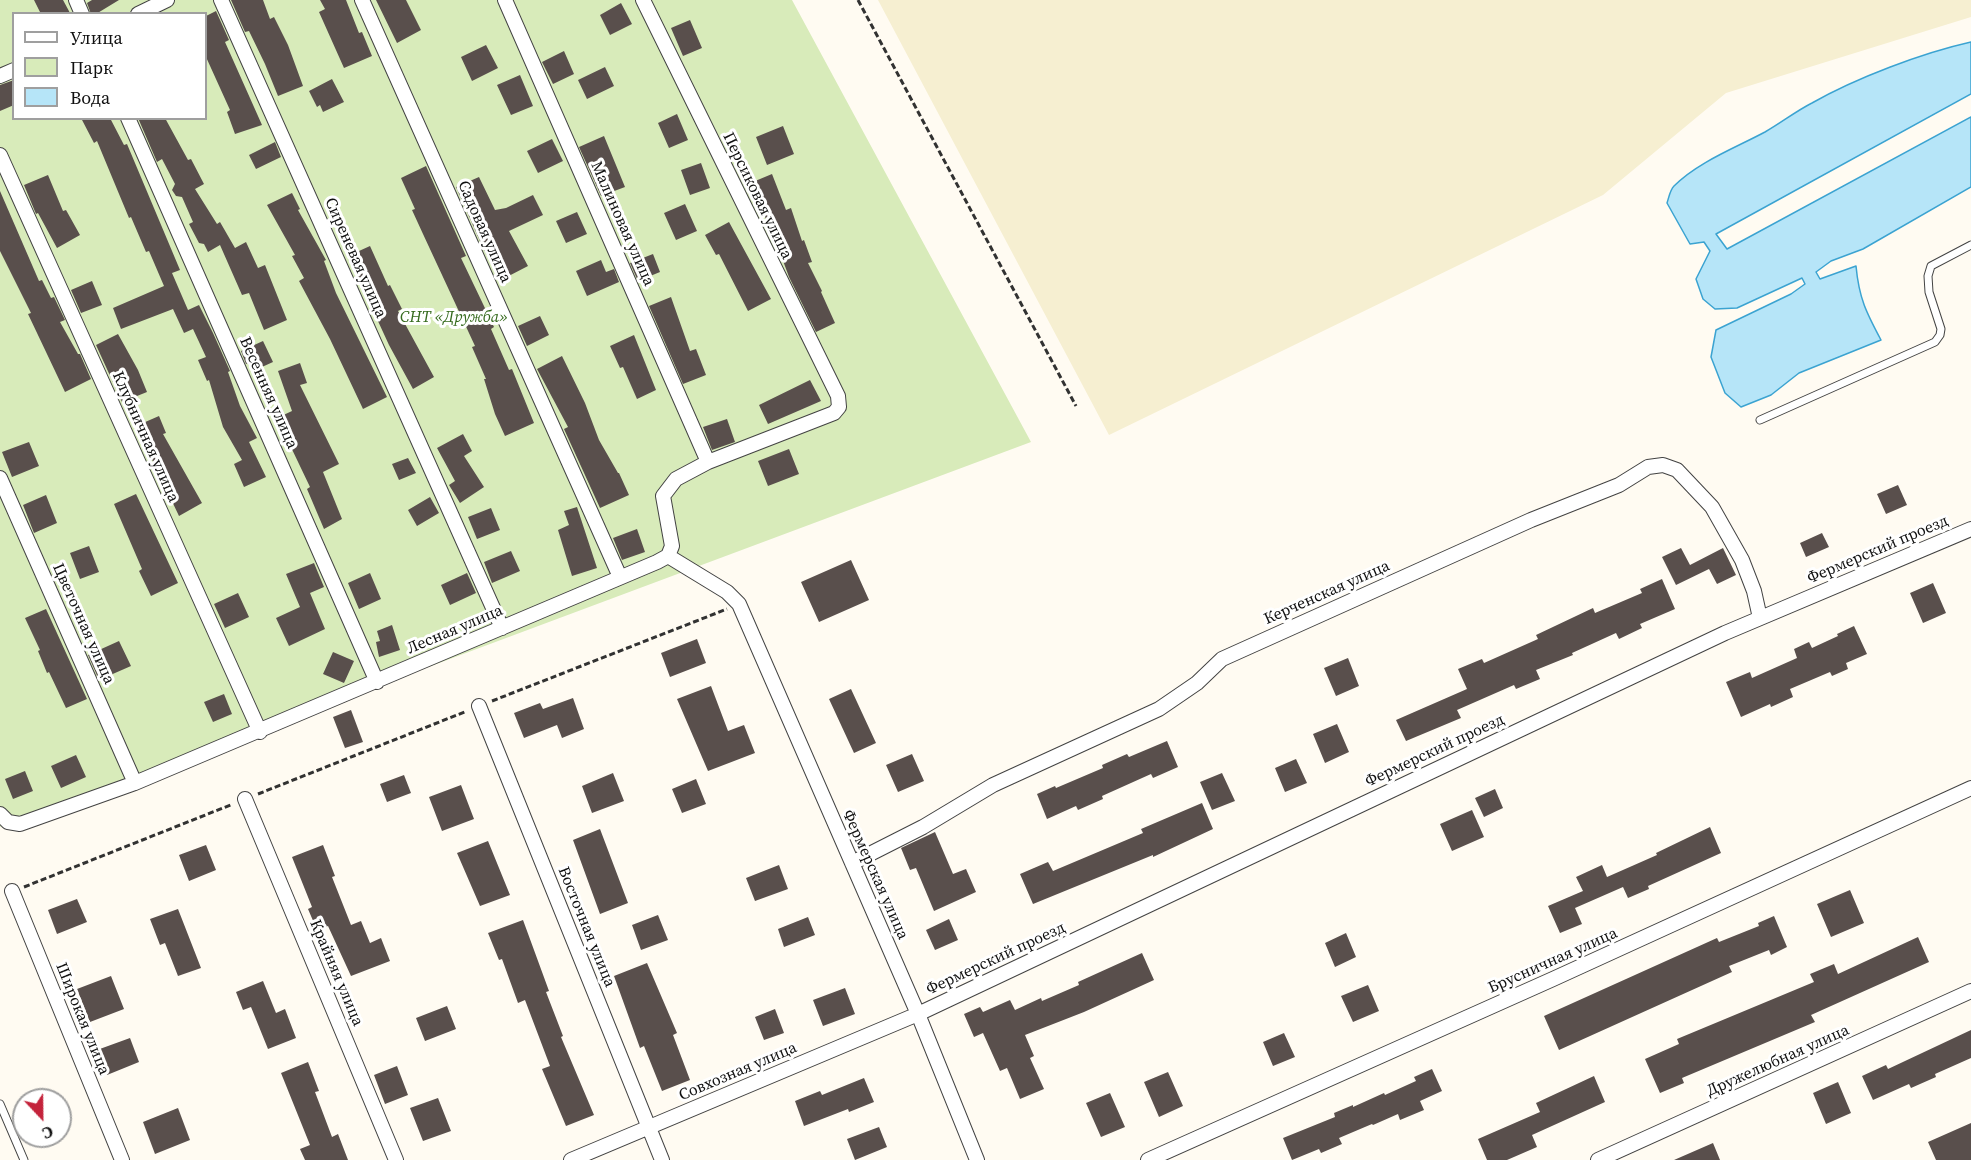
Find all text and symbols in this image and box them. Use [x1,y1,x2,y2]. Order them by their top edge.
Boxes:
legend [12,12,207,120]
text: Улица [70,25,123,50]
text: Парк [70,55,113,80]
text: Вода [70,85,110,110]
street label: Персиковая улица [718,130,796,262]
street label: Малиновая улица [586,159,658,289]
street label: Садовая улица [453,178,515,286]
street label: Сиреневая улица [320,195,390,321]
park label: СНТ «Дружба» [400,308,508,328]
street label: Весенняя улица [235,334,301,452]
street label: Клубничная улица [108,369,182,505]
street label: Фермерский проезд [1805,512,1951,588]
street label: Керченская улица [1261,557,1393,629]
street label: Цветочная улица [48,561,118,687]
street label: Лесная улица [404,601,506,659]
street label: Фермерский проезд [1363,710,1507,792]
street label: Фермерская улица [838,807,912,943]
street label: Восточная улица [553,864,619,990]
street label: Крайняя улица [305,917,367,1029]
street label: Фермерский проезд [924,918,1068,1000]
street label: Брусничная улица [1485,924,1621,998]
street label: Широкая улица [51,960,113,1078]
street label: Дружелюбная улица [1704,1021,1852,1101]
street label: Совхозная улица [676,1038,800,1106]
north arrow [12,1088,72,1148]
text: С [39,1121,57,1145]

